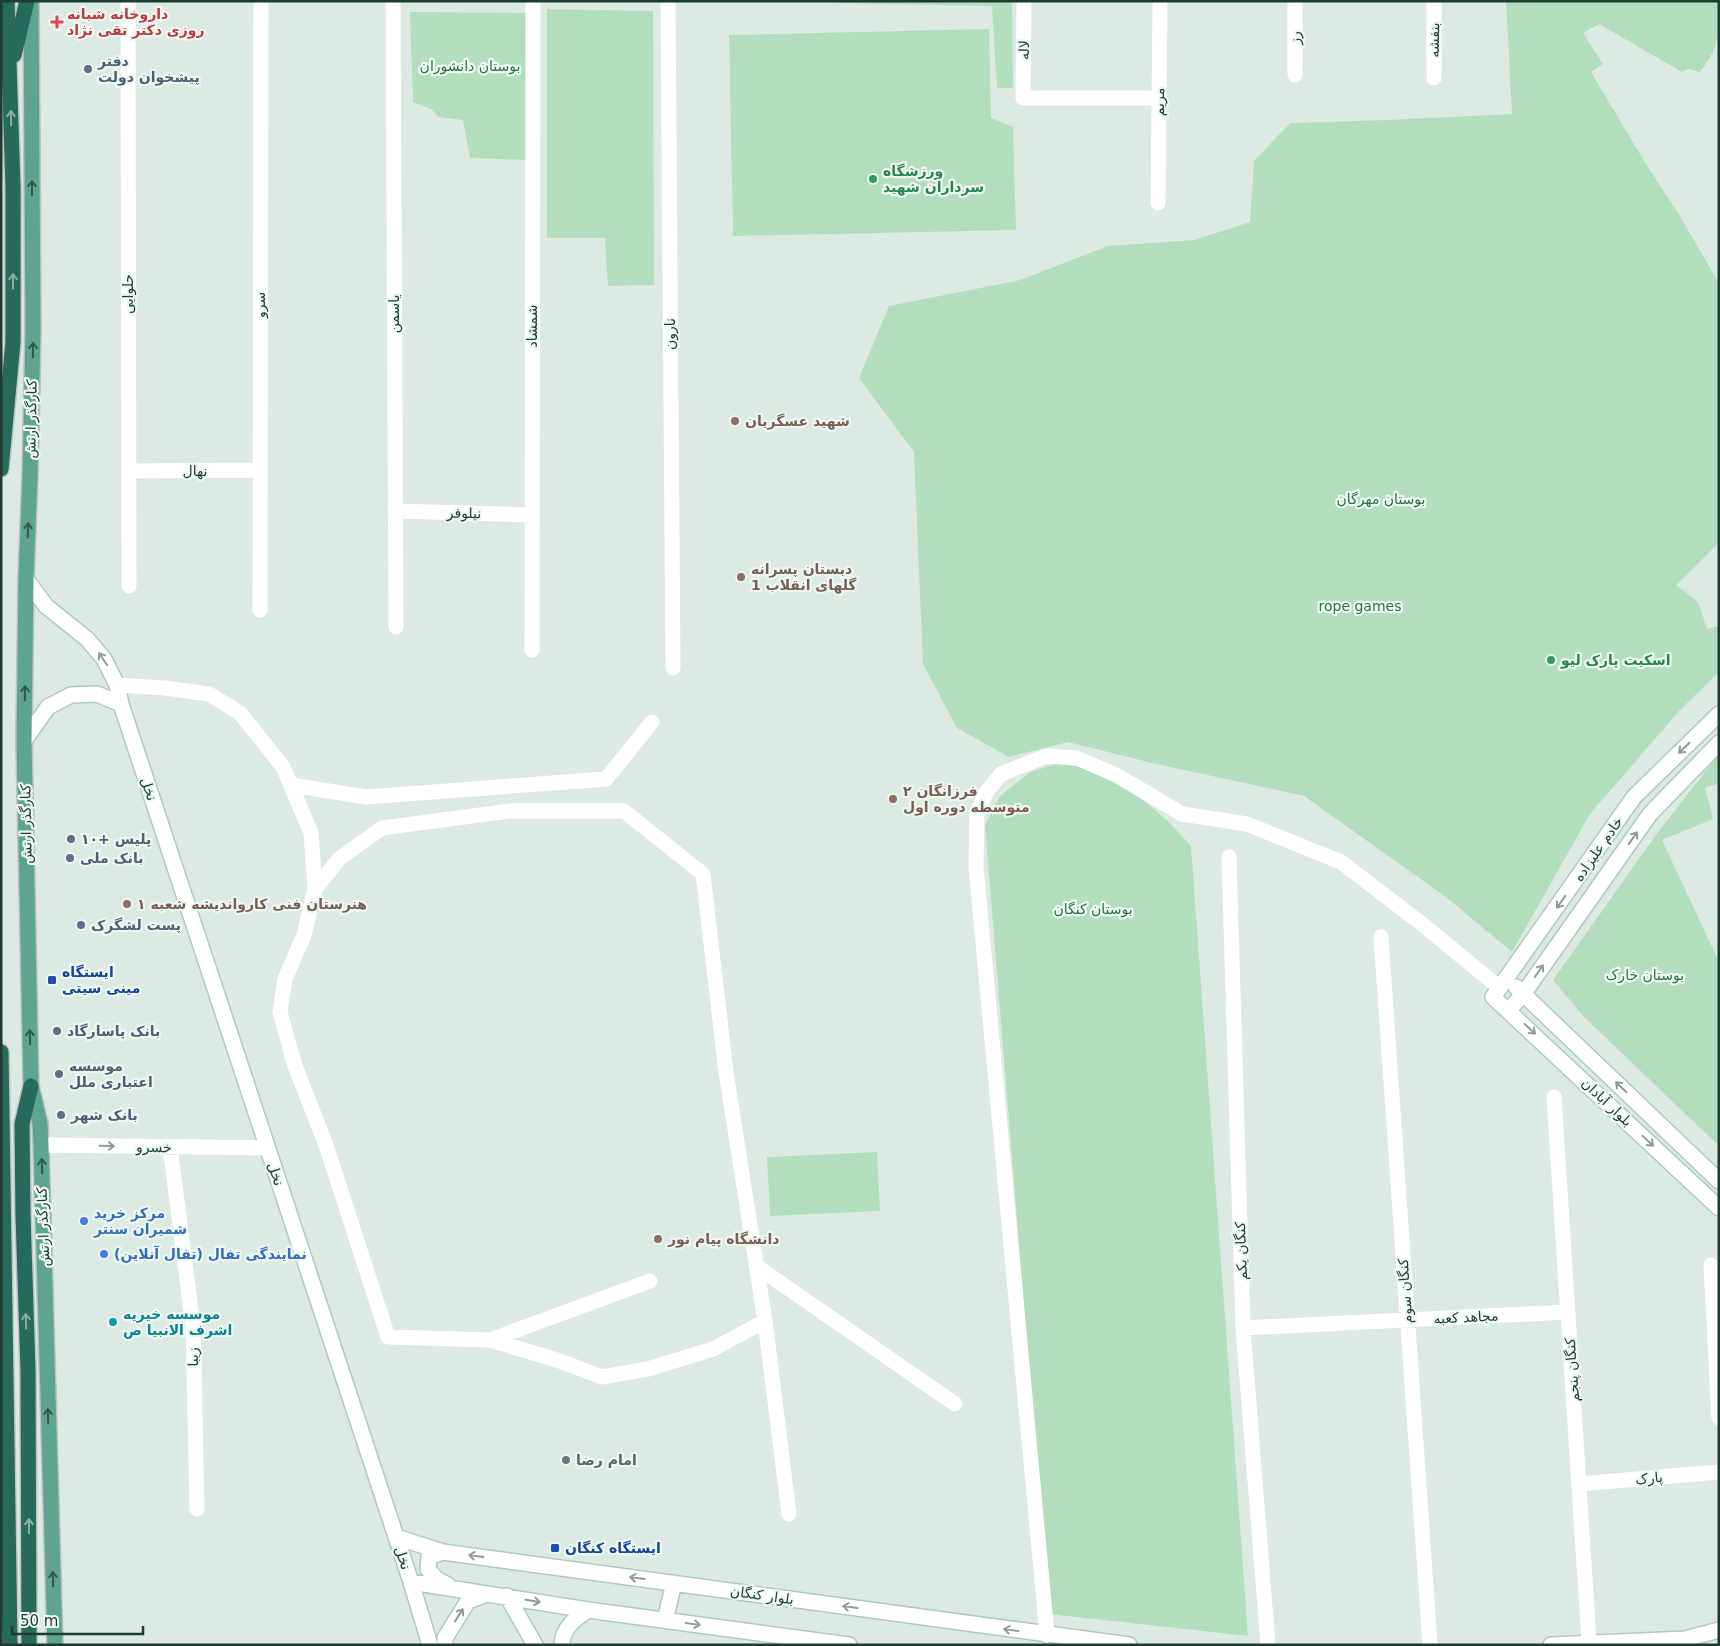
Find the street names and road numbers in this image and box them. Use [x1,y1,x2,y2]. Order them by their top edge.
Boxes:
street label: بنفشه [1426,22,1442,58]
street label: رز [1287,31,1304,46]
street label: لاله [1016,40,1032,60]
street label: مریم [1151,88,1168,116]
street label: حلوایی [120,274,137,314]
street label: سرو [252,292,269,319]
street label: یاسمن [386,295,403,333]
street label: شمشاد [524,305,540,347]
street label: نارون [662,318,679,350]
street label: کنارگذر ارتش [22,379,41,459]
street label: نهال [183,463,207,480]
street label: نیلوفر [446,505,481,522]
street label: نخل [138,775,160,803]
street label: کنارگذر ارتش [17,784,36,864]
street label: خادم علیزاده [1570,814,1627,885]
street label: بلوار آبادان [1578,1075,1636,1130]
street label: خسرو [135,1139,172,1156]
street label: نخل [265,1160,287,1188]
street label: کنارگذر ارتش [34,1187,53,1267]
street label: کنگان یکم [1232,1221,1251,1281]
street label: کنگان سوم [1395,1257,1416,1324]
street label: مجاهد کعبه [1433,1307,1499,1327]
street label: کنگان پنجم [1562,1337,1583,1403]
street label: زیبا [185,1347,202,1367]
street label: پارک [1635,1469,1664,1488]
street label: نخل [392,1544,414,1572]
street label: بلوار کنگان [729,1583,795,1608]

